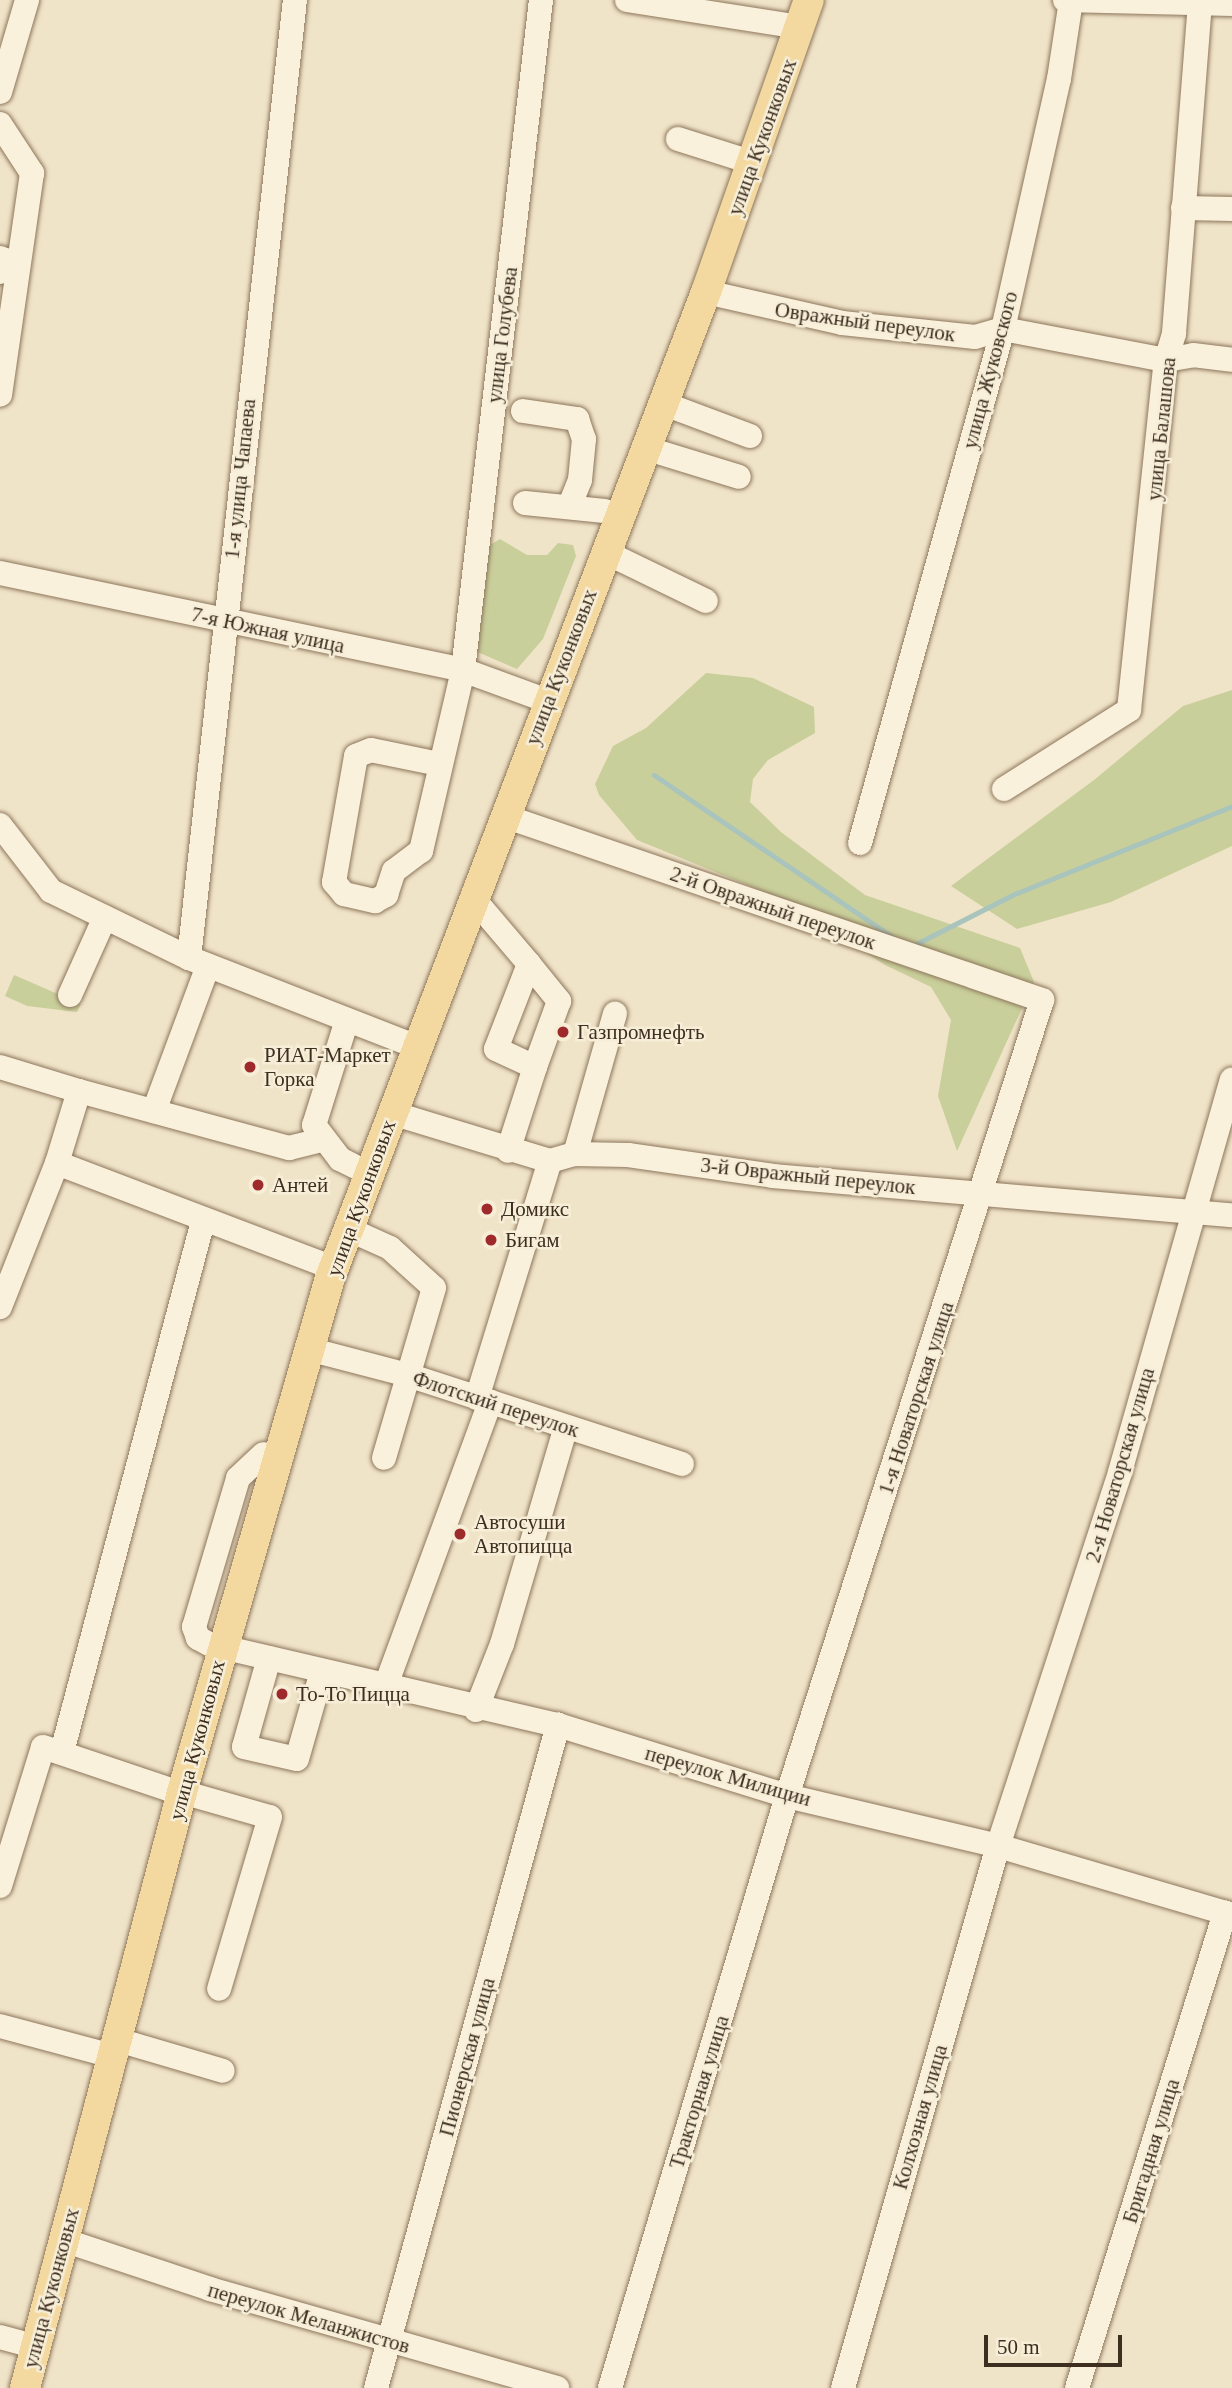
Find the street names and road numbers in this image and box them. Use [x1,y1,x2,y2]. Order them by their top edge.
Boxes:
street label: улица Куконковых [722,55,802,219]
street label: улица Голубева [481,265,523,405]
street label: улица Жуковского [957,288,1023,452]
street label: Овражный переулок [773,297,957,347]
street label: улица Балашова [1141,356,1181,502]
street label: 1-я улица Чапаева [219,398,261,560]
street label: улица Куконковых [520,585,602,749]
street label: 7-я Южная улица [189,601,347,659]
street label: 2-й Овражный переулок [667,861,879,955]
street label: улица Куконковых [321,1116,401,1280]
street label: 3-й Овражный переулок [699,1152,917,1200]
street label: 1-я Новаторская улица [873,1298,959,1498]
street label: Флотский переулок [410,1365,582,1443]
street label: 2-я Новаторская улица [1080,1365,1160,1565]
street label: улица Куконковых [163,1657,231,1823]
street label: переулок Милиции [642,1740,814,1812]
street label: Пионерская улица [434,1975,500,2139]
street label: Тракторная улица [664,2012,734,2172]
street label: Колхозная улица [887,2042,953,2192]
street label: Бригадная улица [1117,2076,1185,2226]
street label: улица Куконковых [17,2205,85,2371]
street label: переулок Меланжистов [205,2277,413,2359]

